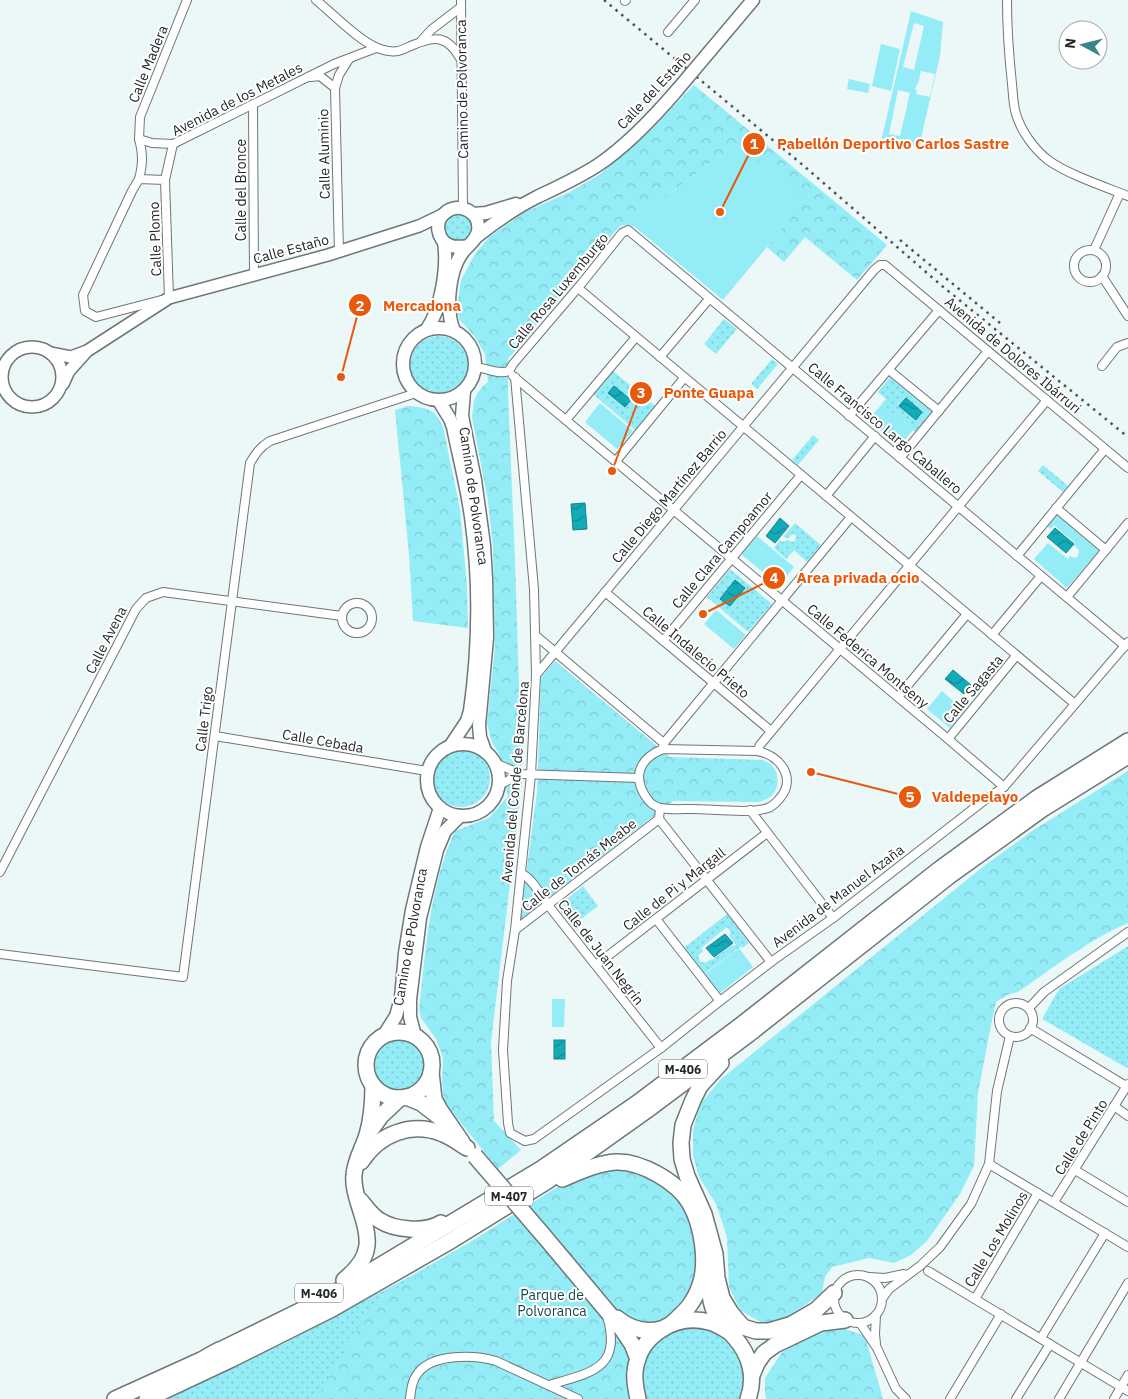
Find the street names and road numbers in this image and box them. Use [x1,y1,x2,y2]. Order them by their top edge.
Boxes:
street label: Camino de Polvoranca [452,19,472,159]
street label: Calle Madera [124,22,172,105]
street label: Calle del Estaño [613,47,695,133]
street label: Avenida de los Metales [169,58,305,140]
street label: Calle Aluminio [314,108,334,199]
street label: Calle del Bronce [232,139,250,241]
street label: Calle Plomo [145,201,165,277]
street label: Calle Rosa Luxemburgo [504,229,612,353]
street label: Calle Estaño [251,230,331,268]
street label: Avenida de Dolores Ibárruri [941,293,1085,417]
street label: Calle Francisco Largo Caballero [804,358,966,498]
street label: Calle Diego Martínez Barrio [608,425,731,567]
street label: Camino de Polvoranca [455,426,493,567]
street label: Calle Clara Campoamor [668,488,776,612]
street label: Calle Federica Montseny [803,600,933,712]
street label: Calle Indalecio Prieto [639,602,753,702]
street label: Calle Avena [81,603,131,677]
street label: Calle Sagasta [939,651,1007,727]
street label: Avenida del Conde de Barcelona [497,680,533,884]
street label: Calle Trigo [191,685,217,753]
street label: Calle Cebada [281,725,366,757]
street label: Calle de Tomás Meabe [518,814,640,915]
street label: Avenida de Manuel Azaña [768,840,908,952]
street label: Calle de Pi y Margall [619,843,729,935]
street label: Camino de Polvoranca [389,866,431,1007]
street label: Calle de Juan Negrín [554,896,648,1008]
road number: M-406 [659,1060,707,1078]
street label: Calle de Pinto [1050,1095,1112,1178]
road number: M-407 [485,1186,533,1206]
street label: Calle Los Molinos [960,1188,1032,1290]
road number: M-406 [295,1284,343,1302]

